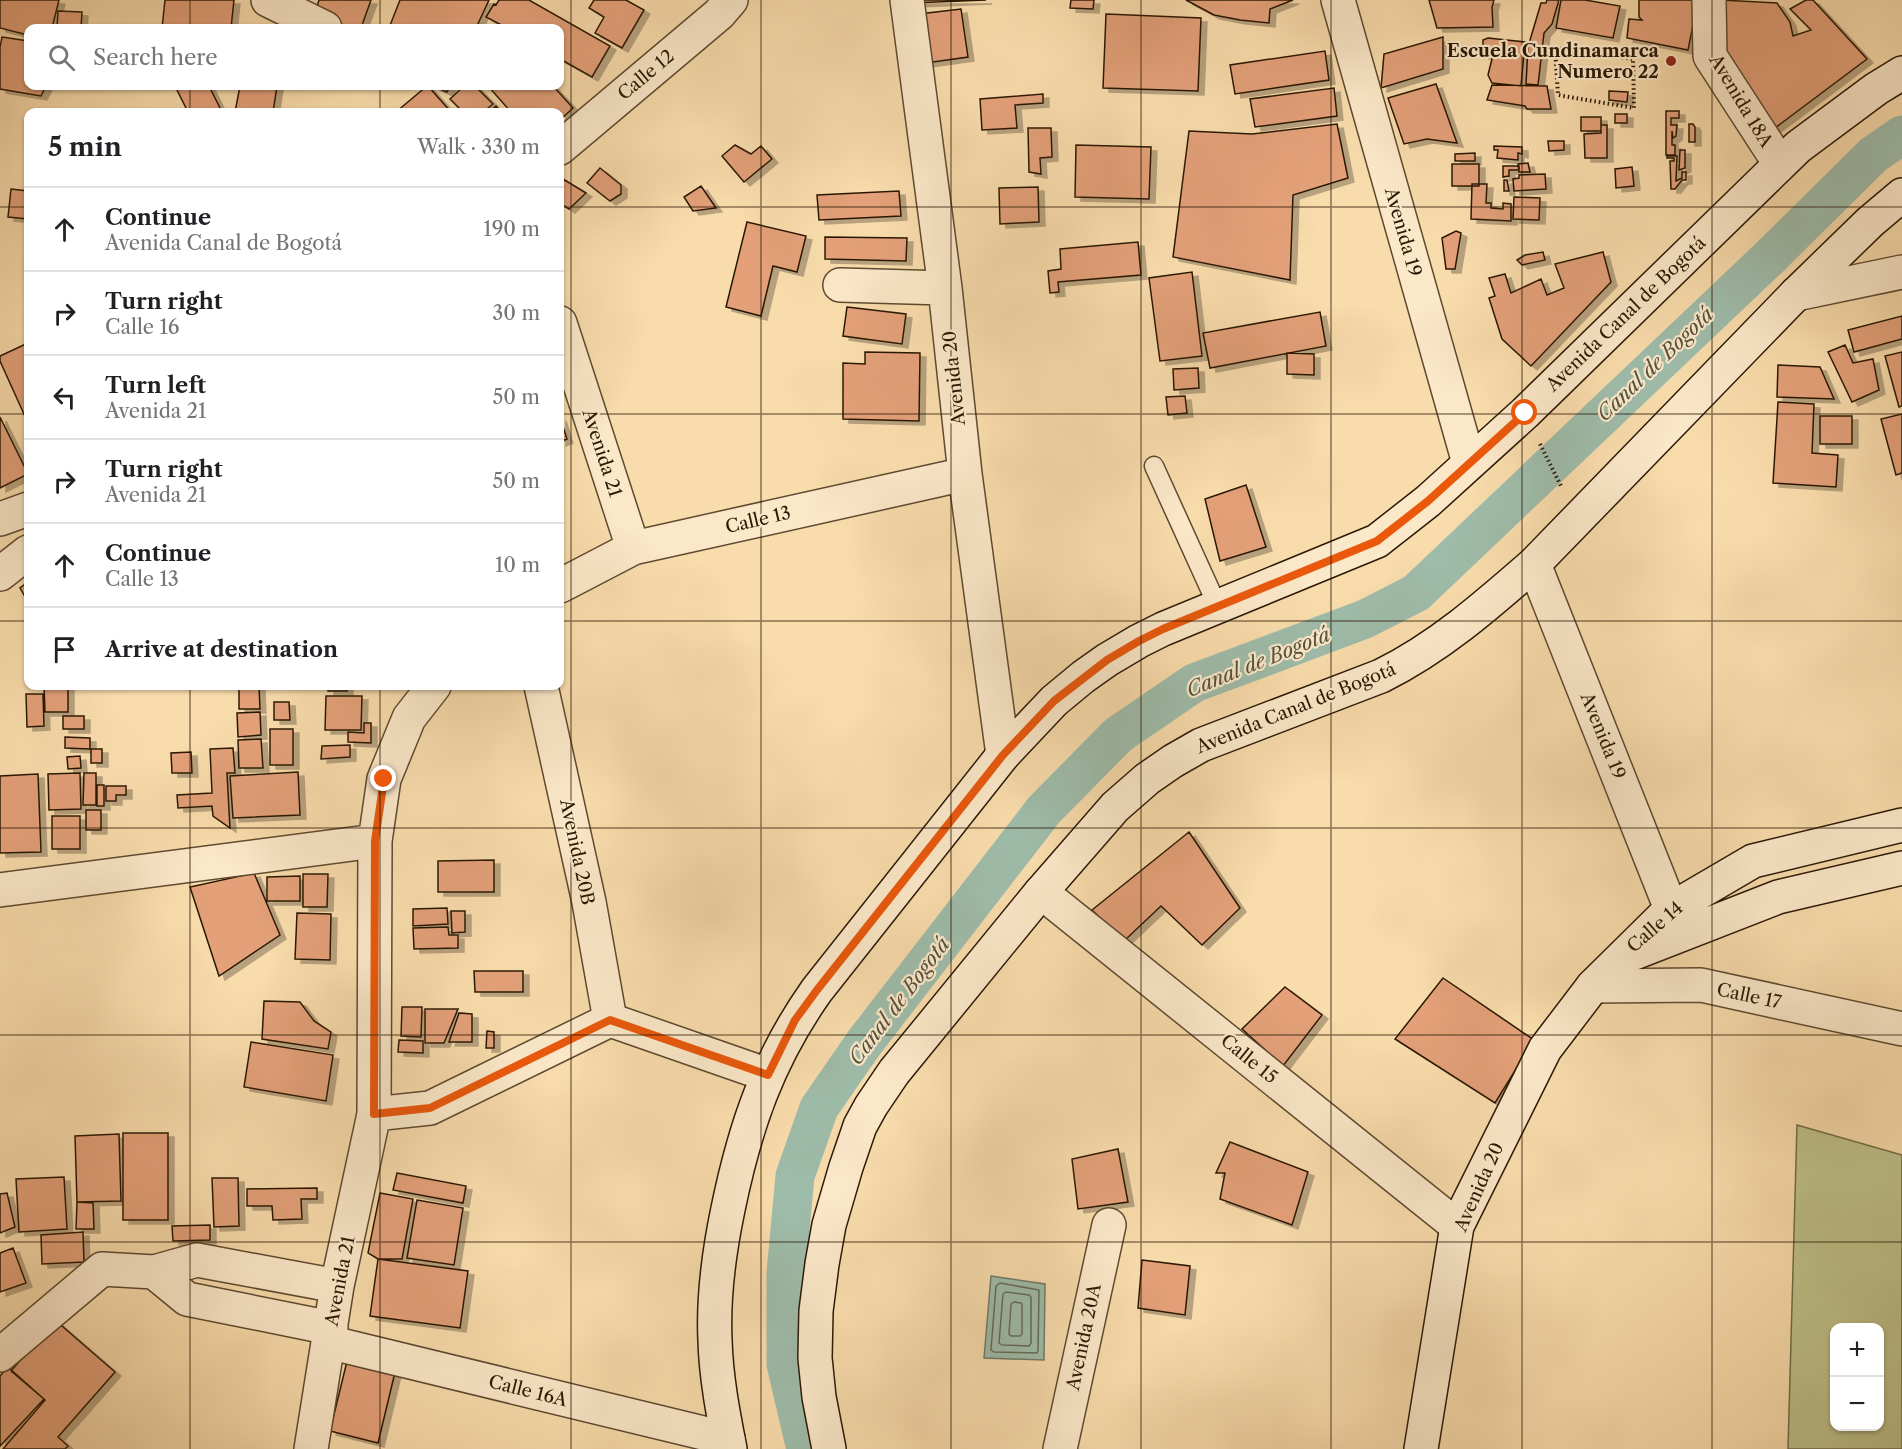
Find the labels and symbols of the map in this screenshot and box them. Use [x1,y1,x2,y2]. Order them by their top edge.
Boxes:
place label: Escuela Cundinamarca Numero 22 [1447,40,1660,83]
street label: Calle 12 [613,45,679,105]
street label: Avenida 18A [1704,50,1778,152]
marker: Escuela Cundinamarca Numero 22 [1664,54,1678,68]
street label: Avenida 19 [1380,184,1426,279]
street label: Avenida Canal de Bogotá [1542,232,1710,396]
water label: Canal de Bogotá [1592,302,1718,426]
street label: Avenida 20 [938,330,970,427]
route start [1511,399,1537,425]
street label: Avenida 21 [577,405,627,500]
street label: Calle 13 [723,502,793,538]
water label: Canal de Bogotá [1183,622,1334,702]
street label: Avenida Canal de Bogotá [1192,658,1399,759]
street label: Avenida 19 [1575,689,1630,783]
route end [370,765,396,791]
street label: Avenida 20B [555,796,599,907]
street label: Calle 14 [1623,897,1687,957]
water label: Canal de Bogotá [843,933,955,1069]
street label: Calle 17 [1715,978,1783,1014]
street label: Calle 15 [1216,1030,1282,1088]
street label: Avenida 20 [1449,1139,1508,1236]
street label: Avenida 21 [320,1234,360,1329]
street label: Avenida 20A [1062,1281,1106,1393]
street label: Calle 16A [486,1371,570,1412]

